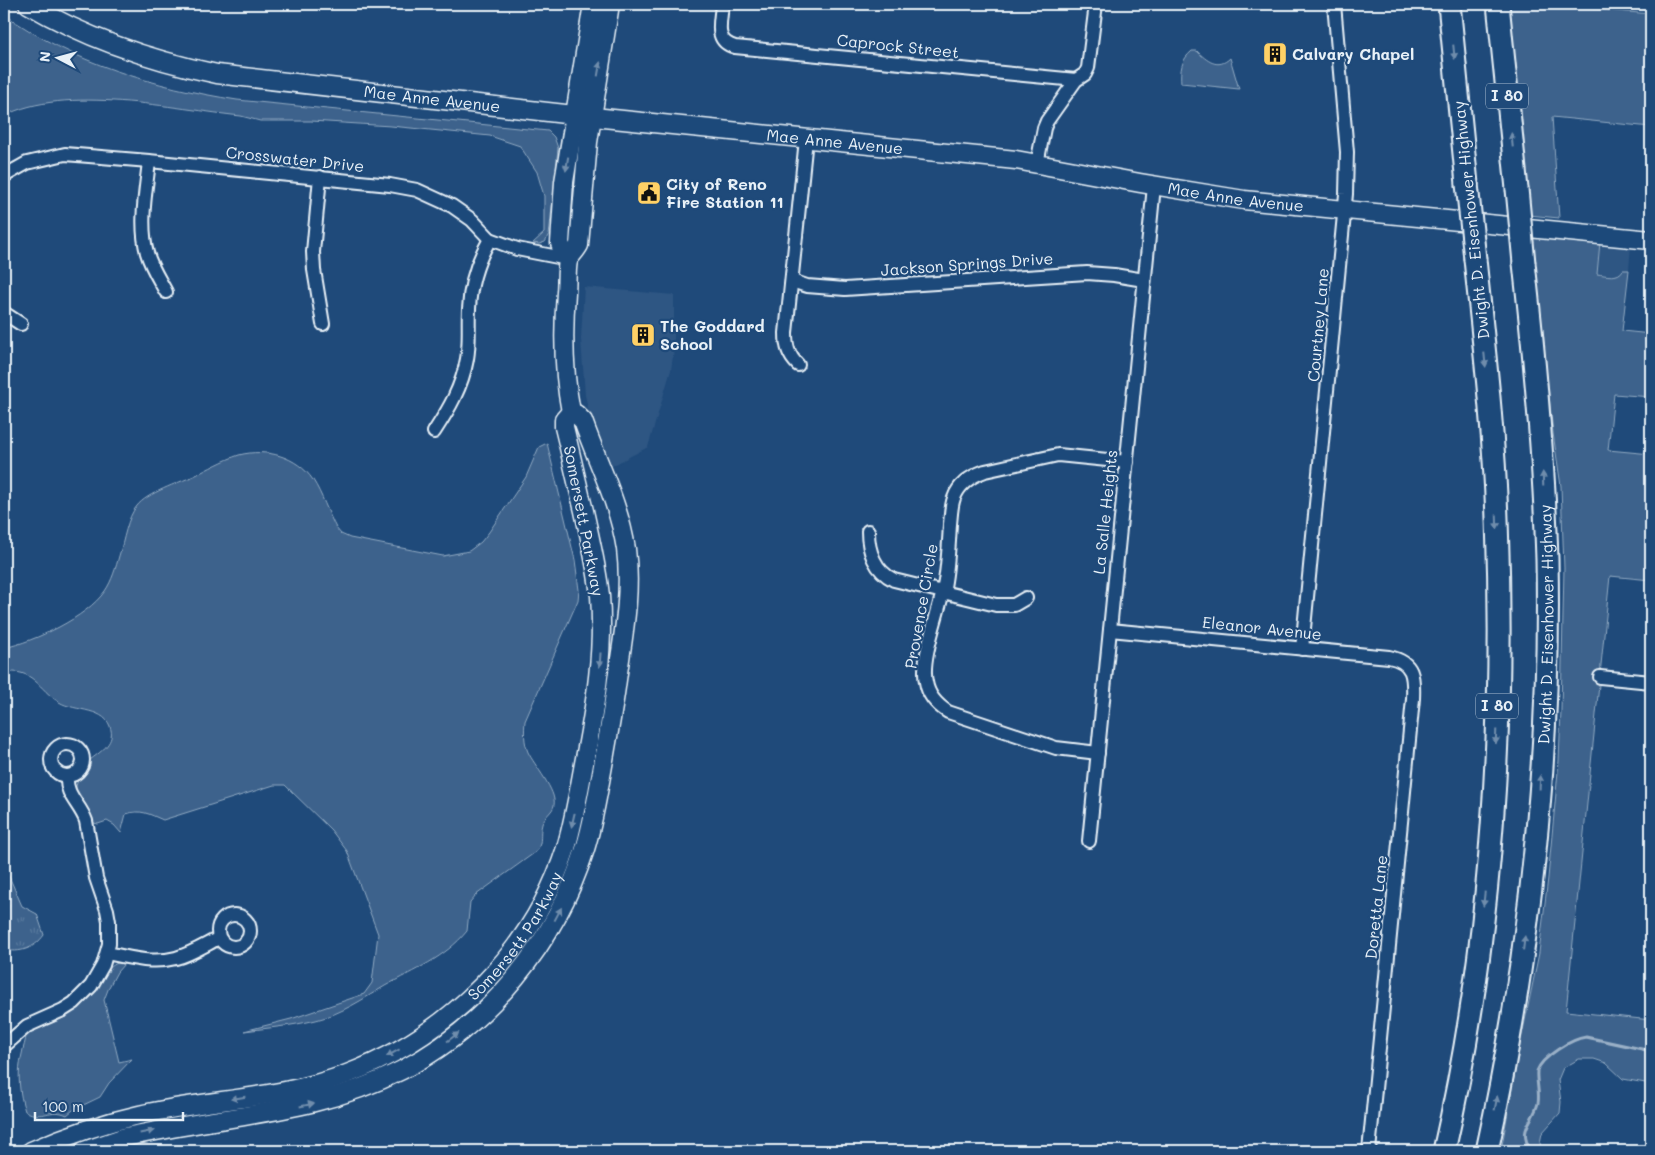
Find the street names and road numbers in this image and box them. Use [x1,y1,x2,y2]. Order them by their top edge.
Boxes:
street label: Caprock Street [836,29,960,62]
street label: Mae Anne Avenue [363,80,501,116]
road number: I 80 [1486,84,1528,108]
street label: Dwight D. Eisenhower Highway [1448,100,1493,340]
street label: Mae Anne Avenue [766,124,904,158]
street label: Crosswater Drive [225,141,365,176]
street label: Mae Anne Avenue [1166,177,1305,216]
street label: Jackson Springs Drive [880,247,1054,280]
street label: Courtney Lane [1302,267,1333,383]
street label: Somersett Parkway [560,444,609,598]
street label: La Salle Heights [1088,449,1121,575]
street label: Dwight D. Eisenhower Highway [1532,504,1557,745]
street label: Provence Circle [899,542,942,670]
street label: Eleanor Avenue [1201,611,1323,644]
road number: I 80 [1476,694,1518,718]
street label: Doretta Lane [1360,854,1391,960]
street label: Somersett Parkway [463,868,566,1005]

